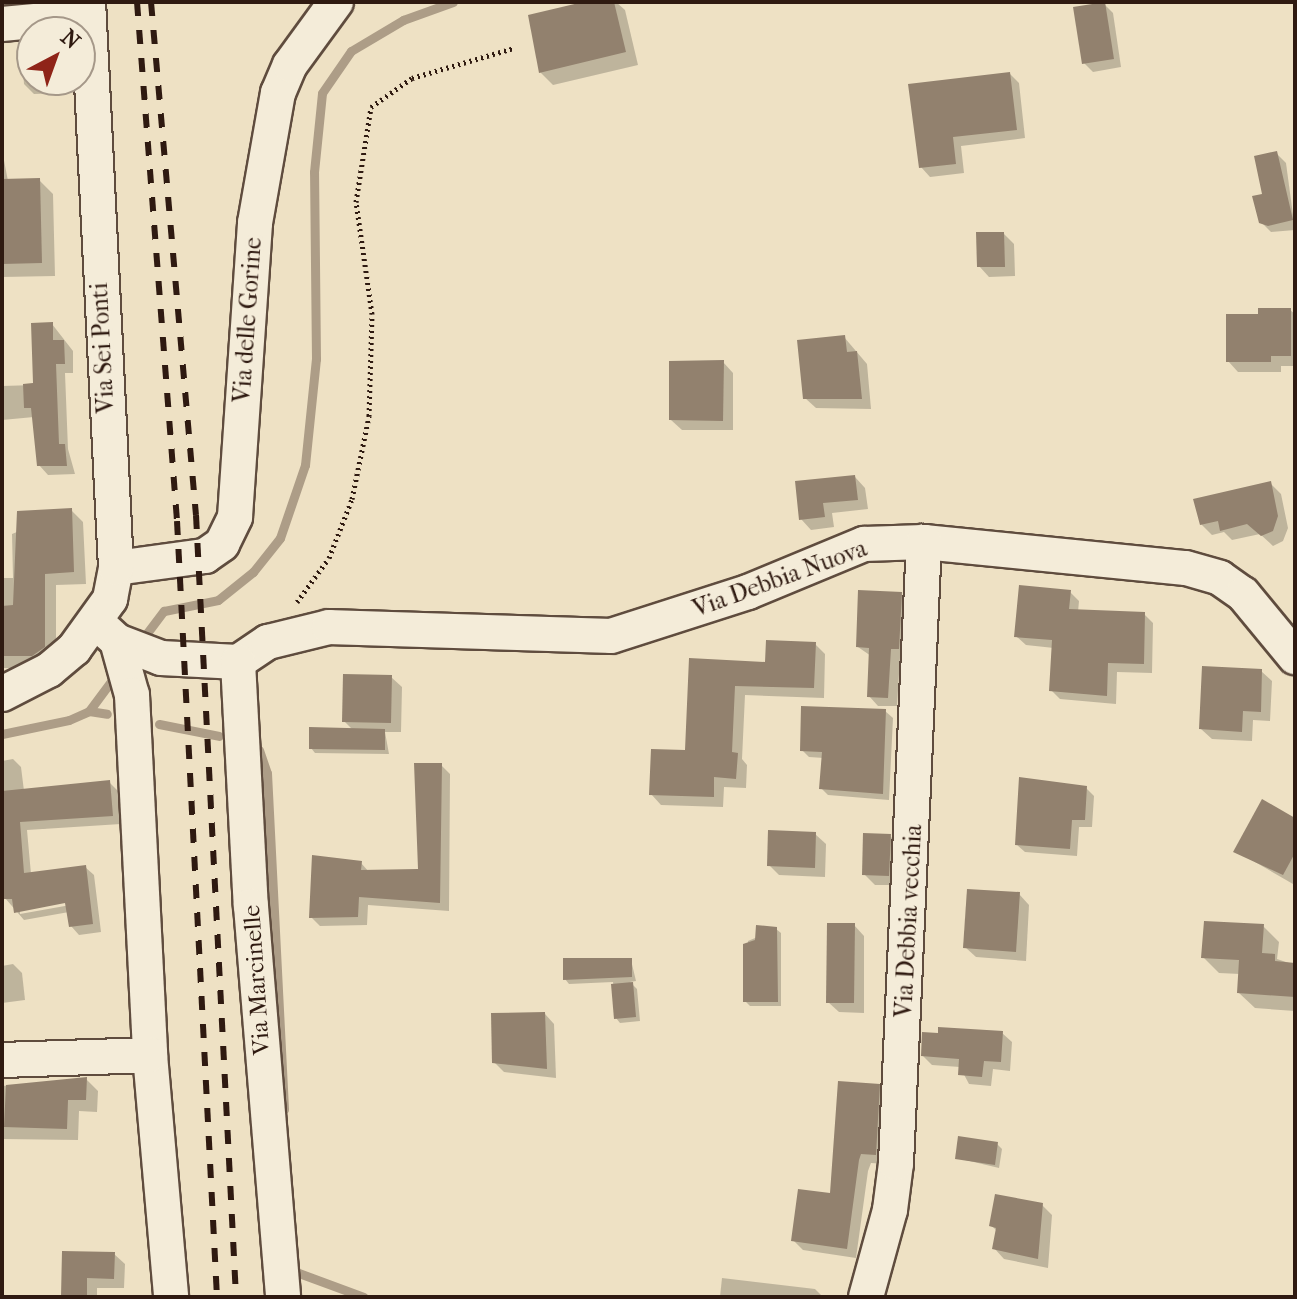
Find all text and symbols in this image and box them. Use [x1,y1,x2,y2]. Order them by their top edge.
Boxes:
north arrow [16,16,96,96]
text: N [56,24,85,55]
street label: Via delle Gorine [228,236,268,404]
street label: Via Sei Ponti [85,282,121,414]
street label: Via Debbia Nuova [689,534,871,624]
street label: Via Debbia vecchia [890,824,928,1018]
street label: Via Marcinelle [237,904,277,1056]

